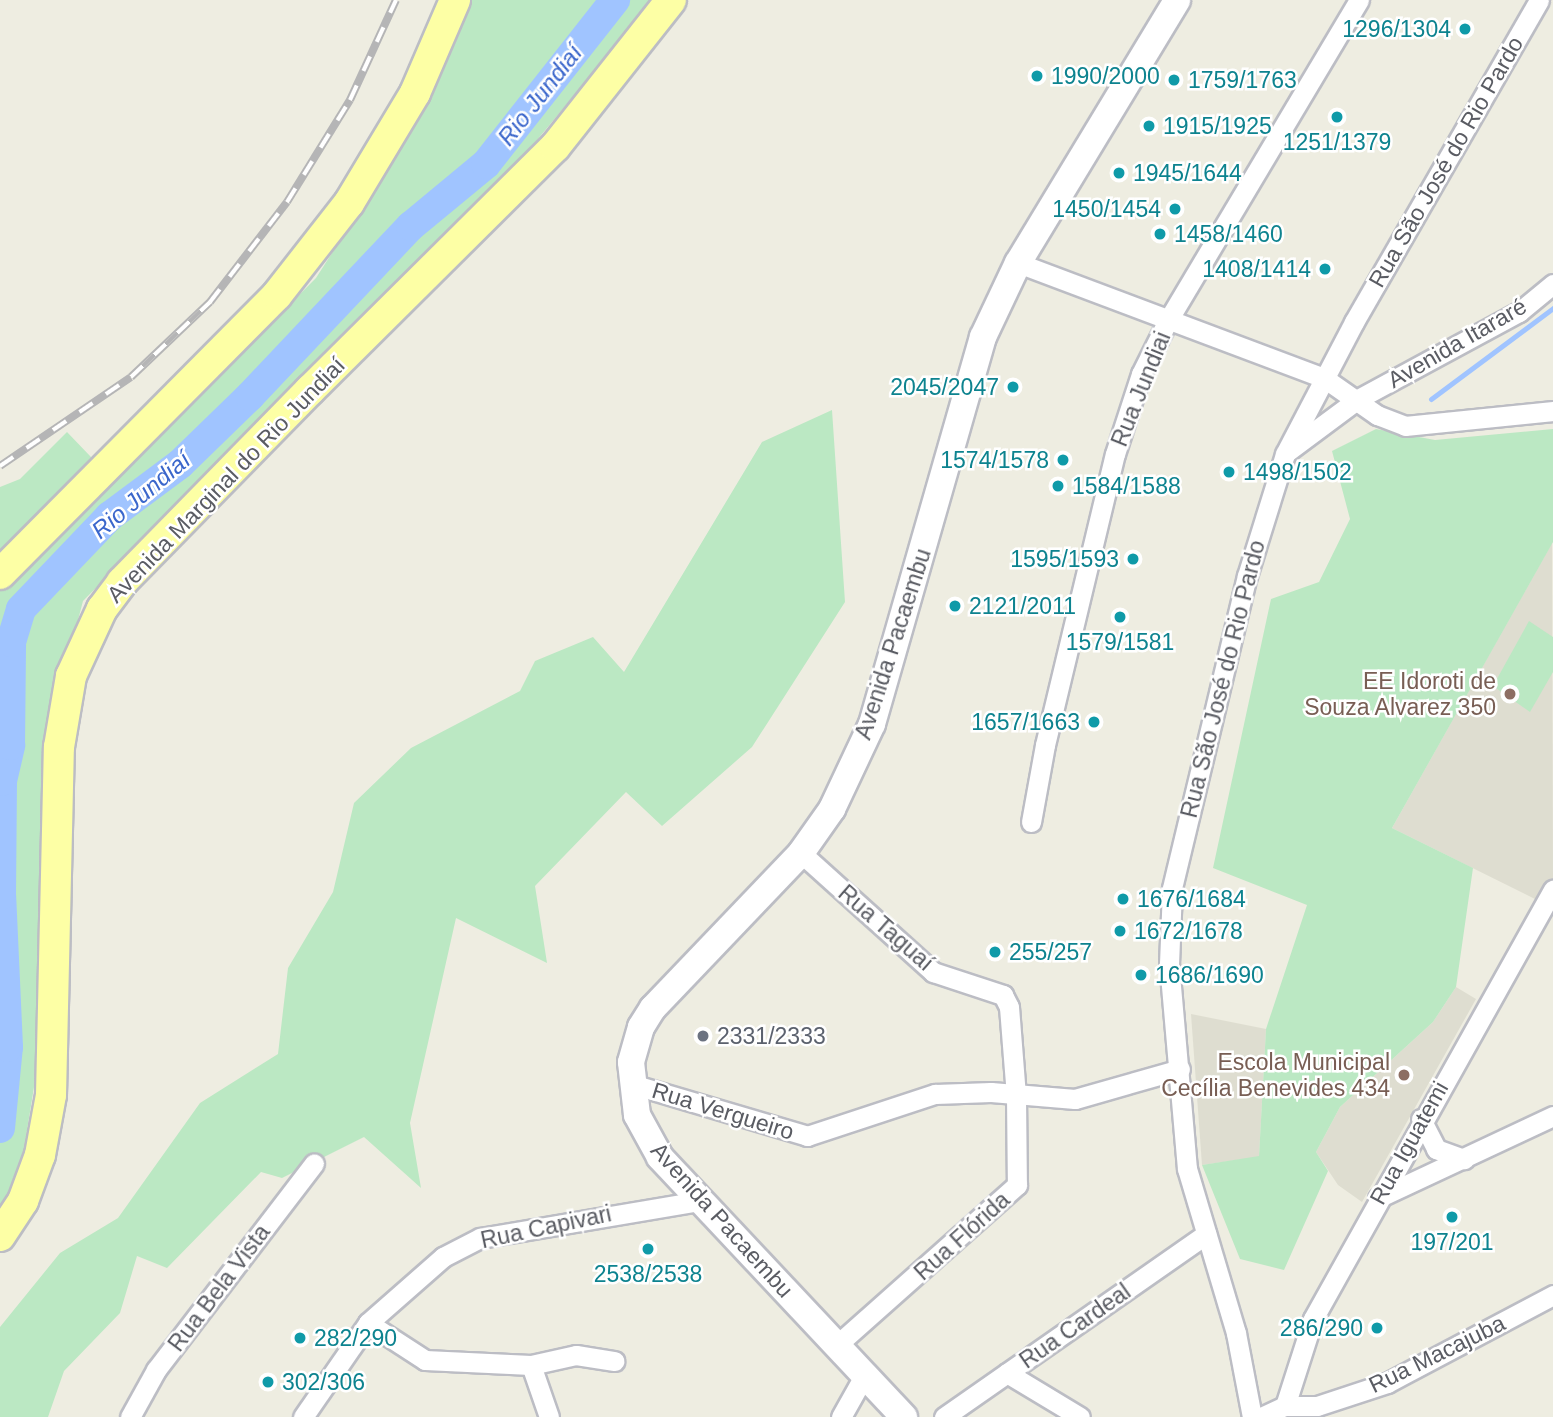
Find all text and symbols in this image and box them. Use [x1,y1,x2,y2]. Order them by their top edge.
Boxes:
place label: 1296/1304 [1342,15,1451,43]
marker: 1296/1304 [1457,21,1473,37]
street label: Rua São José do Rio Pardo [1363,32,1529,292]
water label: Rio Jundiaí [492,39,588,151]
place label: 1990/2000 [1051,62,1160,90]
place label: 1759/1763 [1188,66,1297,94]
marker: 1990/2000 [1029,68,1045,84]
marker: 1759/1763 [1166,72,1182,88]
marker: 1251/1379 [1329,109,1345,125]
place label: 1915/1925 [1163,112,1272,140]
marker: 1915/1925 [1141,118,1157,134]
place label: 1251/1379 [1283,128,1391,156]
place label: 1945/1644 [1133,159,1242,187]
marker: 1945/1644 [1111,165,1127,181]
place label: 1450/1454 [1052,195,1161,223]
marker: 1450/1454 [1167,201,1183,217]
place label: 1458/1460 [1174,220,1283,248]
marker: 1458/1460 [1152,226,1168,242]
place label: 1408/1414 [1202,255,1311,283]
marker: 1408/1414 [1317,261,1333,277]
street label: Avenida Itararé [1383,292,1531,394]
street label: Rua Jundiai [1105,328,1177,450]
street label: Avenida Marginal do Rio Jundiaí [101,351,351,609]
place label: 2045/2047 [890,373,999,401]
marker: 2045/2047 [1005,379,1021,395]
water label: Rio Jundiaí [86,445,196,545]
place label: 1574/1578 [940,446,1049,474]
marker: 1574/1578 [1055,452,1071,468]
place label: 1498/1502 [1243,458,1352,486]
marker: 1498/1502 [1221,464,1237,480]
place label: 1584/1588 [1072,472,1181,500]
marker: 1584/1588 [1050,478,1066,494]
street label: Rua São José do Rio Pardo [1175,537,1271,821]
street label: Avenida Pacaembu [849,545,937,743]
place label: 1595/1593 [1010,545,1119,573]
marker: 1595/1593 [1125,551,1141,567]
place label: 2121/2011 [969,592,1076,620]
marker: 2121/2011 [947,598,963,614]
marker: 1579/1581 [1112,609,1128,625]
place label: 1579/1581 [1066,628,1174,656]
place label: EE Idoroti de Souza Alvarez 350 [1303,667,1496,721]
marker: EE Idoroti de Souza Alvarez 350 [1502,686,1518,702]
place label: 1657/1663 [971,708,1080,736]
marker: 1657/1663 [1086,714,1102,730]
street label: Rua Taguaí [833,879,939,977]
place label: 1676/1684 [1137,885,1246,913]
marker: 1676/1684 [1115,891,1131,907]
place label: 1672/1678 [1134,917,1243,945]
marker: 1672/1678 [1112,923,1128,939]
place label: 255/257 [1009,938,1092,966]
marker: 255/257 [987,944,1003,960]
place label: 1686/1690 [1155,961,1264,989]
marker: 1686/1690 [1133,967,1149,983]
place label: 2331/2333 [717,1022,826,1050]
marker: 2331/2333 [695,1028,711,1044]
place label: Escola Municipal Cecília Benevides 434 [1161,1048,1390,1102]
marker: Escola Municipal Cecília Benevides 434 [1396,1067,1412,1083]
street label: Rua Vergueiro [649,1076,797,1146]
street label: Rua Iguatemi [1364,1076,1454,1210]
street label: Avenida Pacaembu [645,1137,799,1303]
street label: Rua Flórida [909,1186,1015,1286]
street label: Rua Capivari [478,1200,614,1254]
marker: 197/201 [1444,1209,1460,1225]
street label: Rua Bela Vista [162,1219,276,1357]
place label: 197/201 [1410,1228,1494,1256]
marker: 2538/2538 [640,1241,656,1257]
place label: 2538/2538 [594,1260,702,1288]
street label: Rua Cardeal [1014,1278,1136,1374]
street label: Rua Macajuba [1364,1309,1510,1399]
place label: 286/290 [1280,1314,1363,1342]
marker: 286/290 [1369,1320,1385,1336]
place label: 282/290 [314,1324,397,1352]
marker: 282/290 [292,1330,308,1346]
place label: 302/306 [282,1368,365,1396]
marker: 302/306 [260,1374,276,1390]

